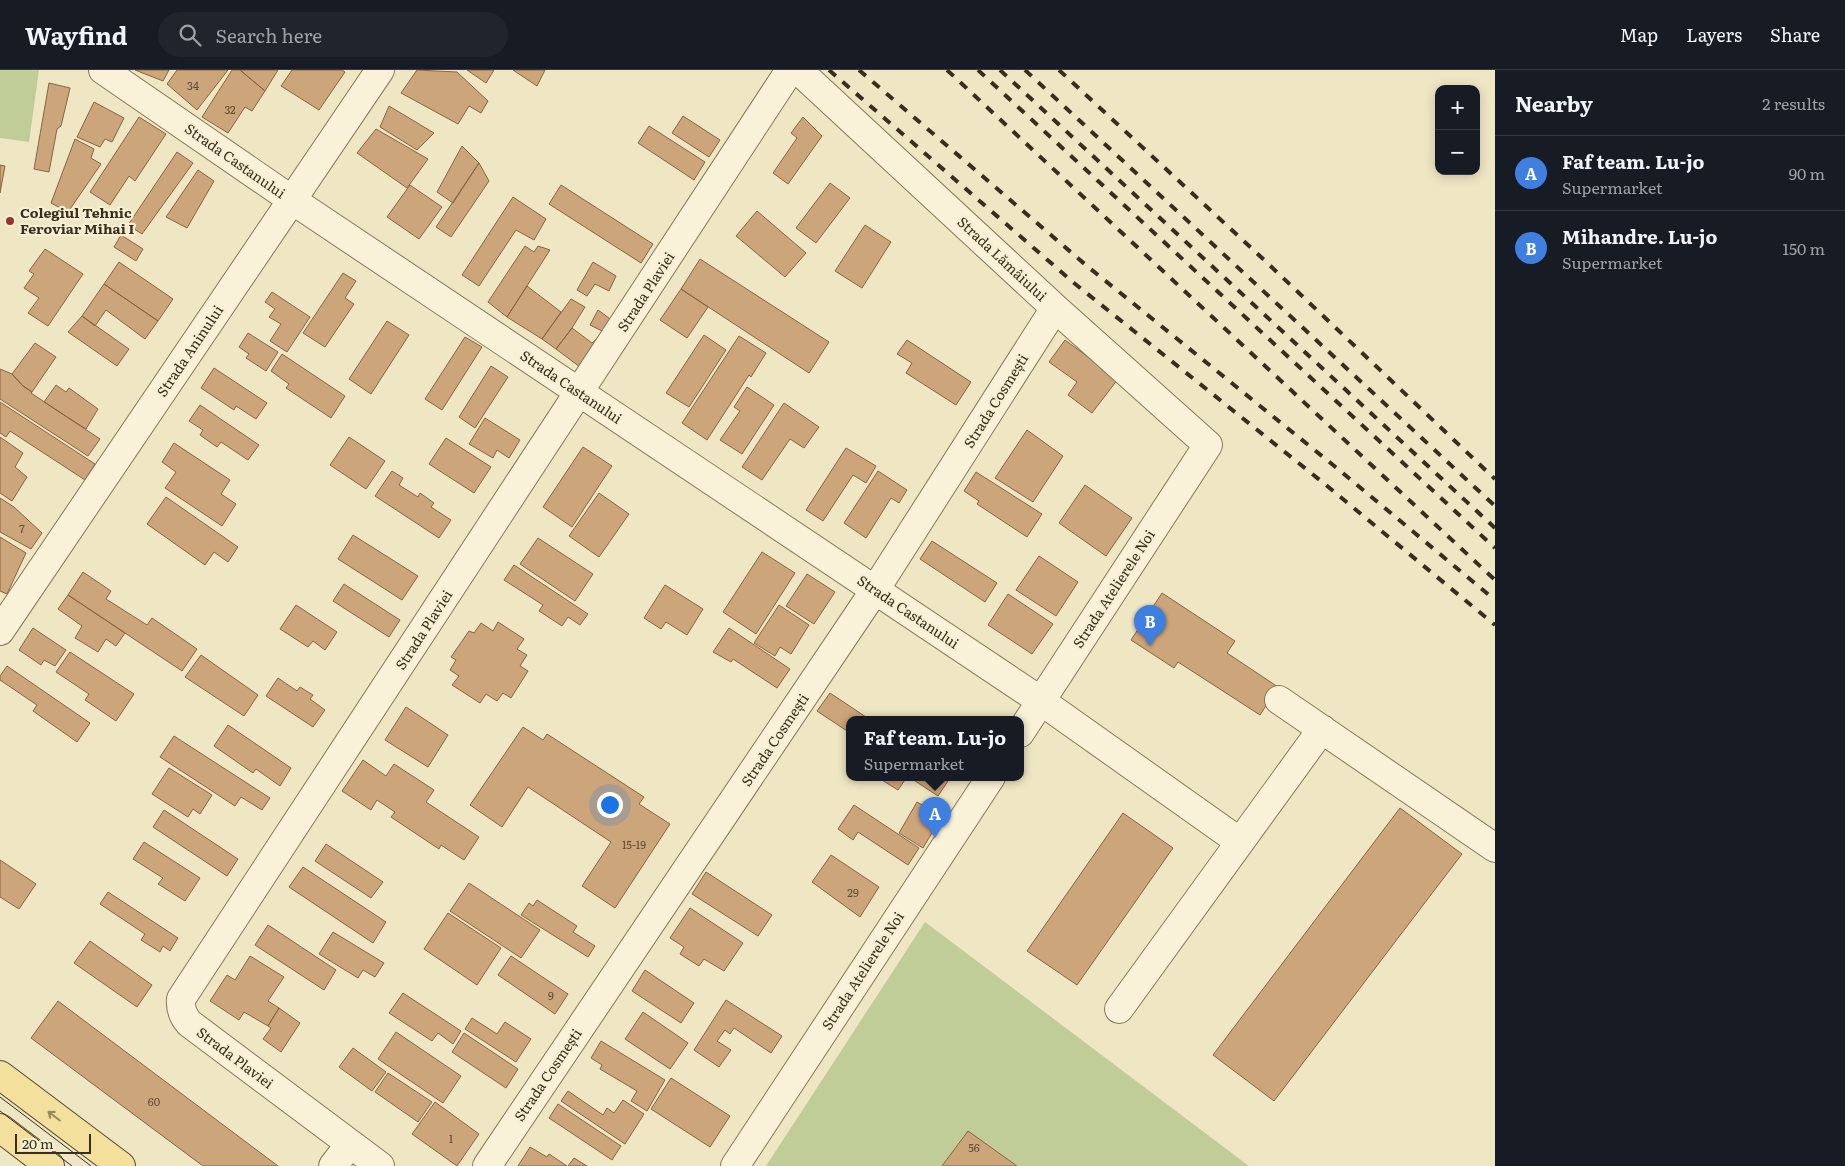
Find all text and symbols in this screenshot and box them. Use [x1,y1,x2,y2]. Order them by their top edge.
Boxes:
search box [158,12,508,57]
text: Wayfind [25,17,128,52]
icon: search [176,21,204,49]
text: Search here [216,21,322,49]
text: Map [1620,21,1658,48]
text: Layers [1686,21,1742,48]
text: Share [1770,21,1820,48]
house number: 34 [187,77,199,93]
map controls [1435,85,1480,175]
button: + [1435,85,1480,130]
text: Nearby [1515,87,1593,118]
text: 2 results [1762,91,1825,115]
house number: 32 [224,101,236,117]
street label: Strada Castanului [181,118,290,203]
button: − [1435,130,1480,175]
text: Faf team. Lu-jo [1562,147,1704,175]
text: A [1525,161,1537,185]
text: 90 m [1789,161,1825,185]
text: Supermarket [1562,175,1662,199]
place label: Colegiul Tehnic Feroviar Mihai I [20,202,135,238]
street label: Strada Lămâiului [954,212,1052,305]
marker: Colegiul Tehnic Feroviar Mihai I [4,215,16,227]
text: Mihandre. Lu-jo [1562,222,1717,250]
text: B [1525,236,1537,260]
text: 150 m [1782,236,1825,260]
street label: Strada Plaviei [612,247,679,335]
text: Supermarket [1562,250,1662,274]
street label: Strada Aninului [151,300,227,400]
street label: Strada Castanului [517,345,627,428]
street label: Strada Cosmești [958,349,1032,451]
house number: 7 [19,520,25,536]
street label: Strada Atelierele Noi [1067,525,1159,652]
street label: Strada Castanului [854,570,964,653]
street label: Strada Plaviei [390,585,457,673]
pin: B [1134,605,1166,646]
street label: Strada Cosmești [736,689,813,790]
popup [846,716,1024,781]
text: Faf team. Lu-jo [864,723,1006,751]
text: Supermarket [864,751,964,775]
your location [597,792,623,818]
pin: A [919,797,951,838]
house number: 15-19 [622,836,646,852]
house number: 29 [847,884,859,900]
street label: Strada Atelierele Noi [816,907,908,1034]
house number: 9 [548,987,554,1003]
street label: Strada Plaviei [193,1022,278,1093]
street label: Strada Cosmești [509,1024,586,1125]
house number: 60 [148,1093,160,1109]
one-way arrow [48,1110,61,1121]
house number: 1 [449,1130,454,1146]
scale bar [15,1131,91,1154]
text: 20 m [22,1133,54,1153]
house number: 56 [968,1139,980,1155]

